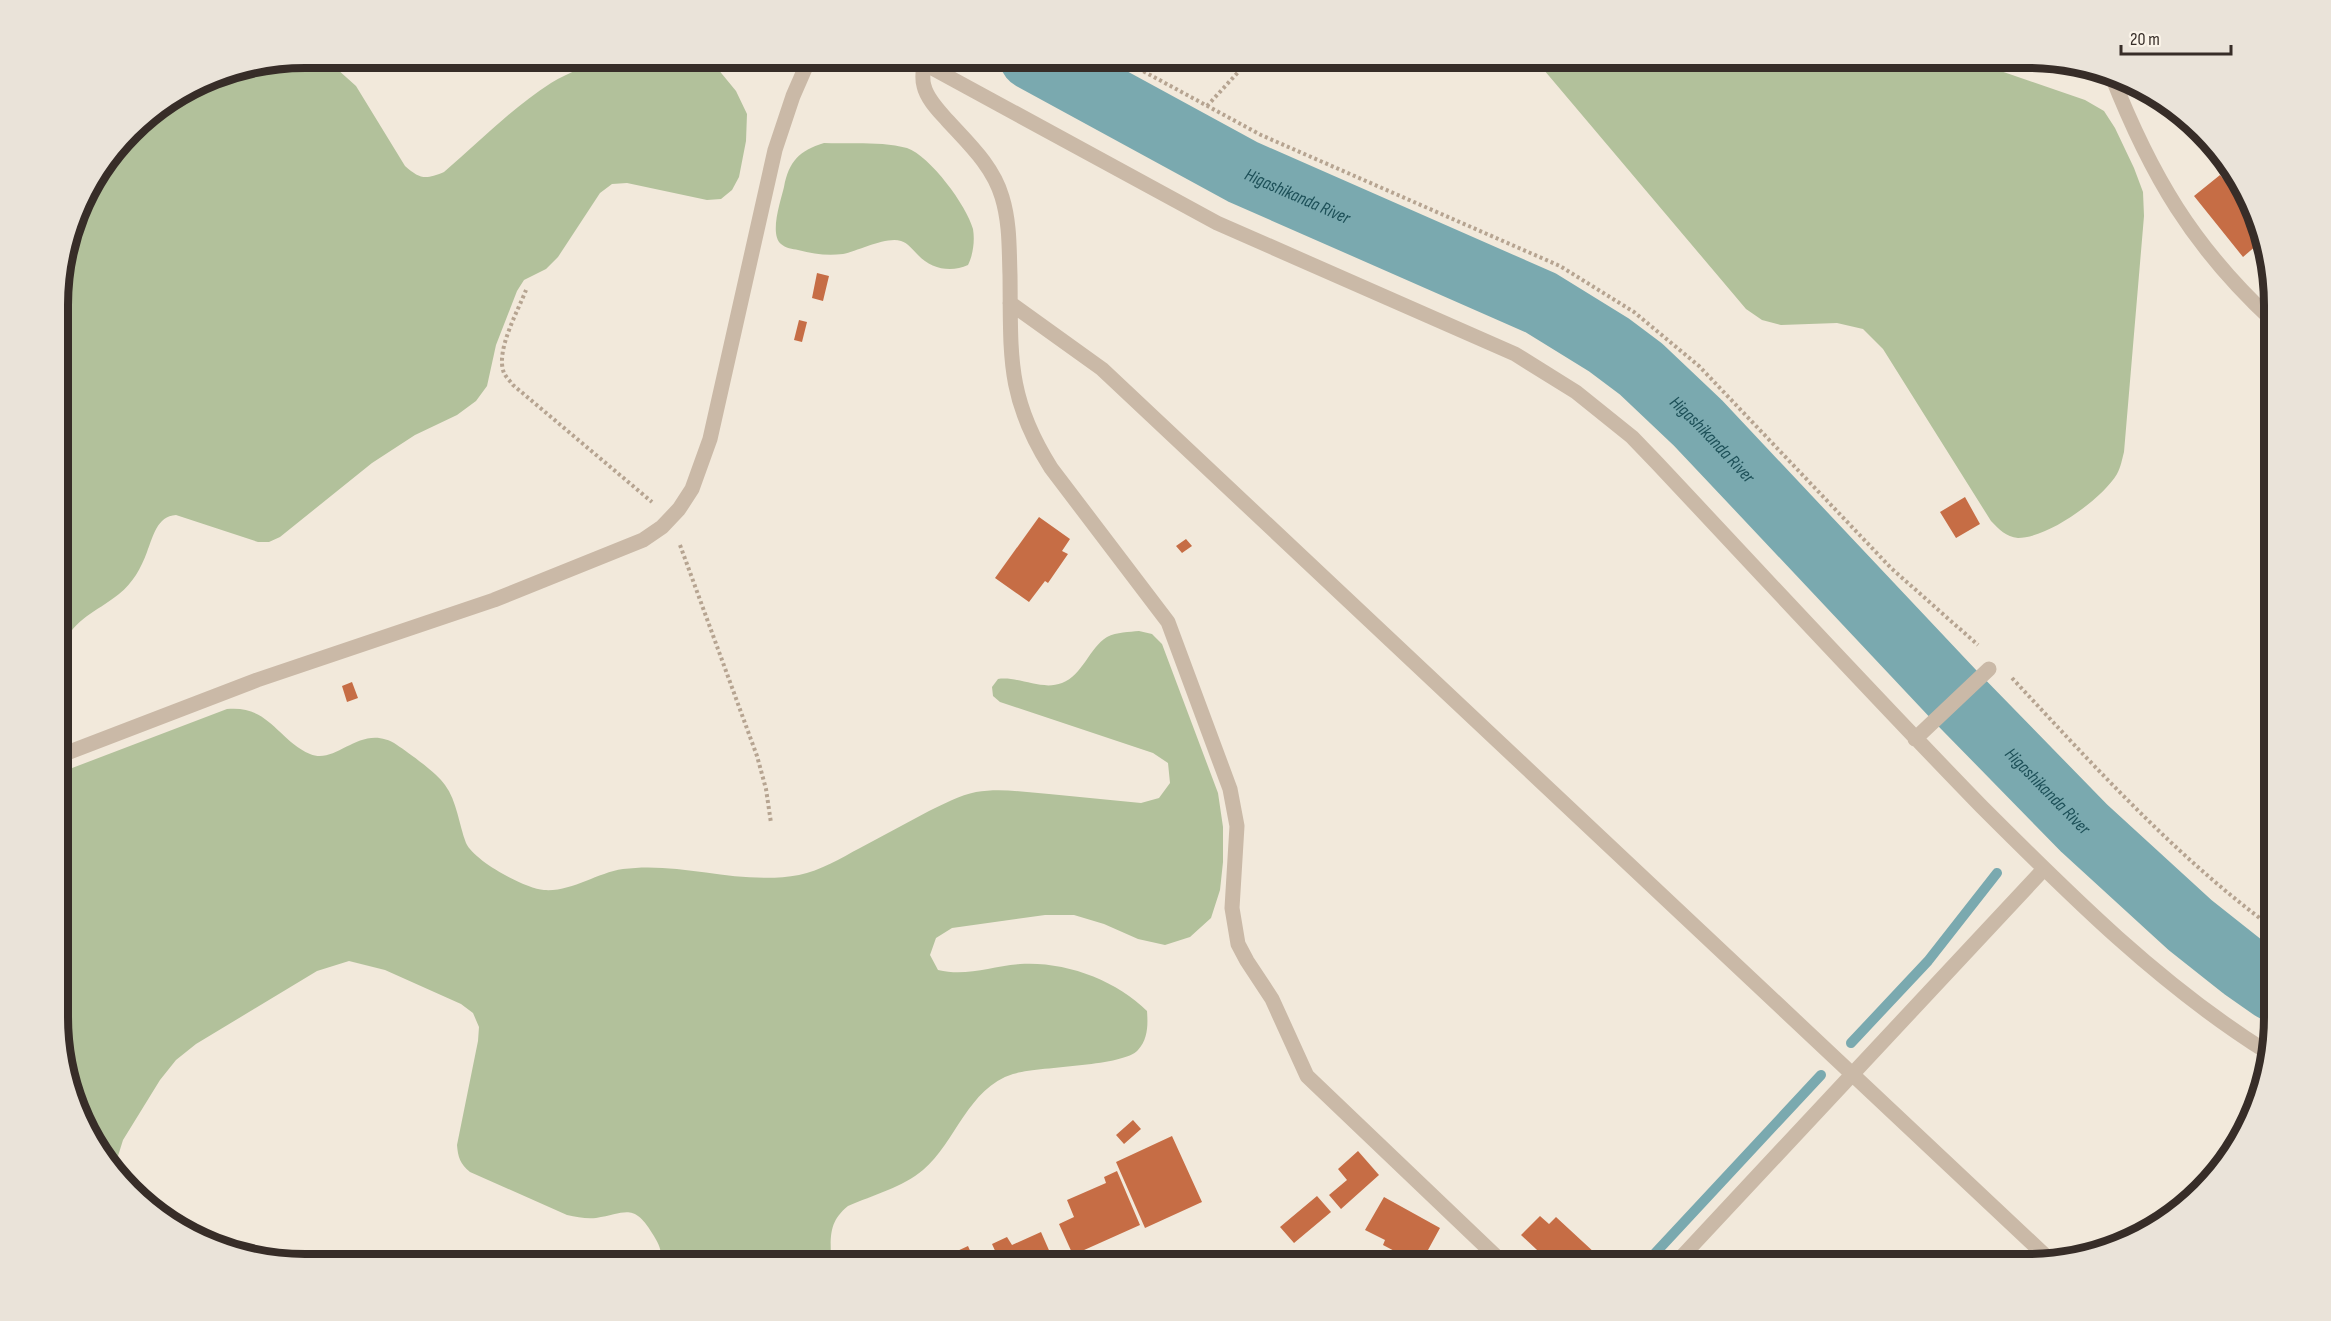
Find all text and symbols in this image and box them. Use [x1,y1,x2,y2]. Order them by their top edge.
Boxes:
scale bar [2121,18,2230,56]
text: 20 m [2130,29,2160,50]
water label: Higashikanda River [1242,164,1354,229]
water label: Higashikanda River [1666,391,1760,488]
water label: Higashikanda River [2001,743,2095,840]

